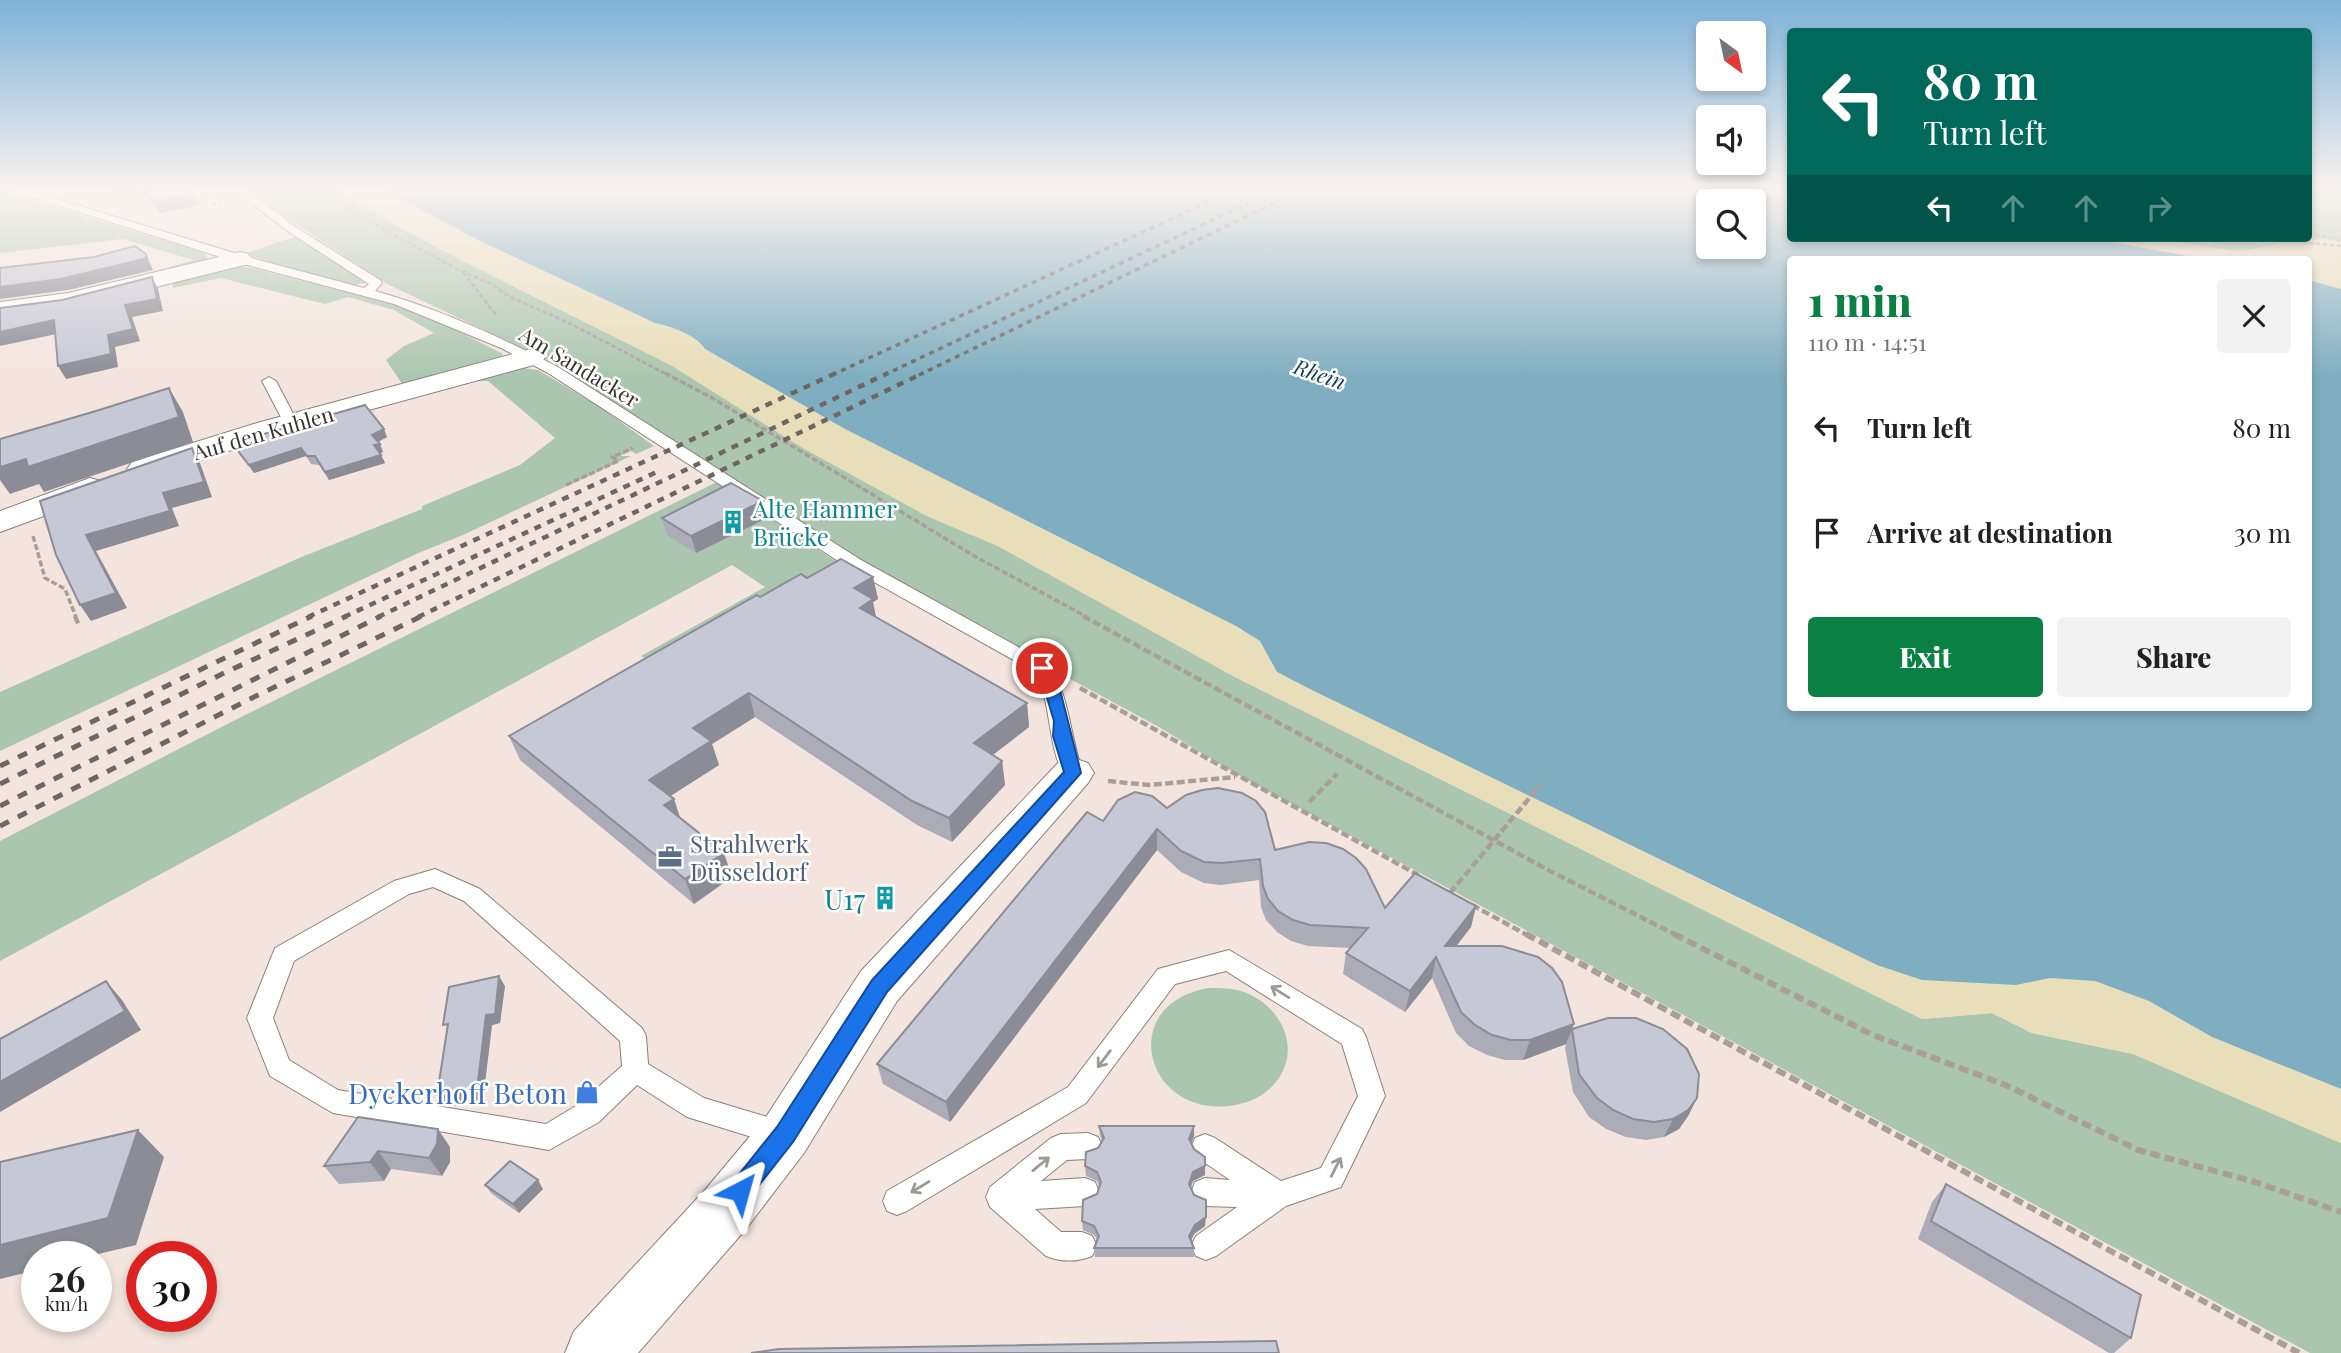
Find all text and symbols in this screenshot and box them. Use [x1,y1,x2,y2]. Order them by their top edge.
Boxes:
north arrow [1696,21,1766,91]
map controls [1696,21,1766,259]
text: 80 m [1923,47,2038,112]
icon: left [1808,56,1899,147]
button: sound [1696,105,1766,175]
text: Turn left [1923,110,2047,153]
button: search [1696,189,1766,259]
icon: left [1921,189,1959,227]
icon: ahead [1994,189,2032,227]
icon: ahead [2067,189,2105,227]
icon: right [2140,189,2178,227]
text: 1 min [1808,272,1912,328]
button: close [2217,279,2291,353]
street label: Am Sandacker [514,319,646,413]
text: 110 m · 14:51 [1808,326,1927,357]
water label: Rhein [1290,351,1349,395]
street label: Auf den Kuhlen [189,398,337,466]
icon: left [1808,409,1846,447]
text: Turn left [1867,410,1972,445]
text: 80 m [2232,410,2291,445]
place label: Alte Hammer Brücke [752,492,897,552]
building icon: Alte Hammer Brücke [719,508,747,536]
icon: arrive [1808,514,1846,552]
text: Arrive at destination [1867,515,2113,550]
text: 30 m [2234,515,2291,550]
button: Exit [1808,617,2043,697]
button: Share [2057,617,2291,697]
pin [1012,638,1072,698]
icon: arrive [1023,649,1061,687]
place label: Strahlwerk Düsseldorf [690,827,810,887]
office icon: Strahlwerk Düsseldorf [656,843,684,871]
place label: U17 [824,880,866,917]
building icon: U17 [871,884,899,912]
one-way arrow [1270,984,1290,998]
one-way arrow [1097,1049,1112,1068]
place label: Dyckerhoff Beton [348,1074,567,1111]
shop icon: Dyckerhoff Beton [573,1078,601,1106]
position arrow [703,1154,777,1228]
one-way arrow [1032,1156,1050,1171]
one-way arrow [1330,1157,1344,1178]
one-way arrow [910,1181,930,1195]
speed limit sign: 30 [126,1241,217,1332]
text: 26 [48,1254,85,1301]
text: km/h [45,1292,88,1316]

